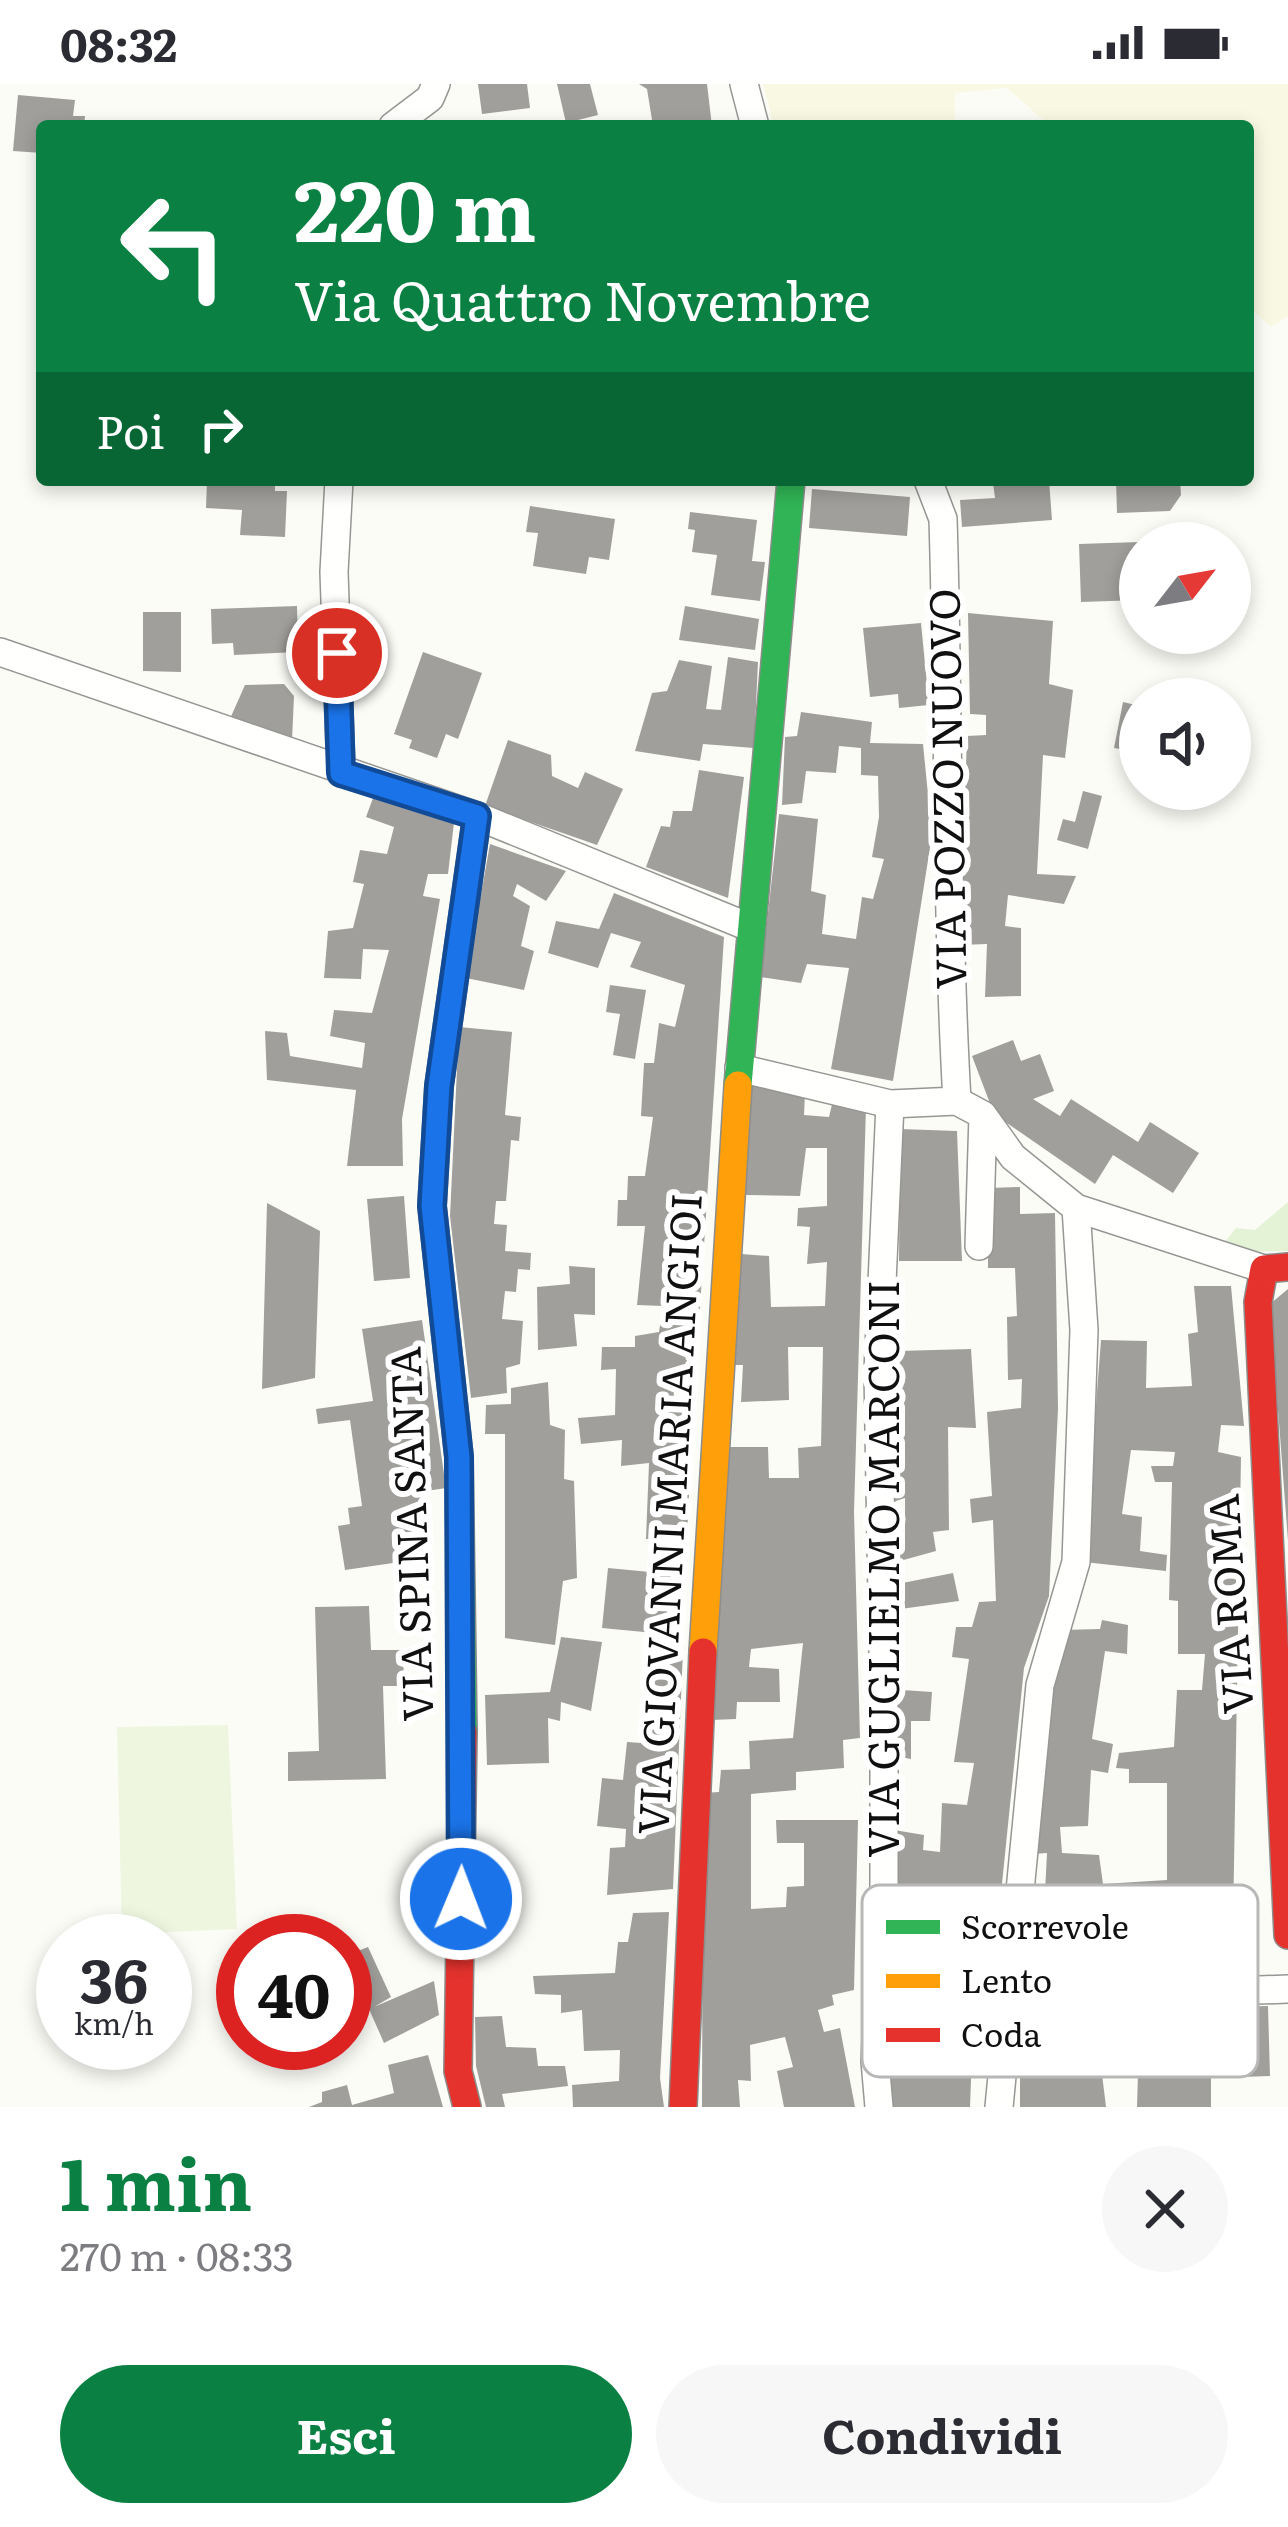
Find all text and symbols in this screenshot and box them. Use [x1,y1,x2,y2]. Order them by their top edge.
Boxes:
text: 08:32 [60,9,177,76]
text: 220 m [294,143,537,268]
icon: left [96,168,252,324]
text: Via Quattro Novembre [294,257,871,338]
text: Poi [96,396,164,463]
icon: right [188,396,254,462]
north arrow [1119,522,1251,654]
map controls [1119,522,1251,810]
street label: VIA POZZO NUOVO [911,588,979,990]
pin [286,602,388,704]
icon: arrive [304,620,370,686]
button: sound [1119,678,1251,810]
street label: VIA GIOVANNI MARIA ANGIOI [619,1191,715,1836]
street label: VIA GUGLIELMO MARCONI [850,1280,912,1858]
street label: VIA SPINA SANTA [371,1345,447,1723]
street label: VIA ROMA [1189,1492,1267,1716]
position arrow [398,1836,524,1962]
legend [862,1885,1258,2077]
text: Scorrevole [961,1900,1129,1949]
speed limit sign: 40 [216,1914,372,2070]
text: 36 [80,1932,148,2021]
text: Lento [961,1954,1052,2003]
text: km/h [74,2000,154,2044]
text: Coda [961,2008,1042,2057]
text: 1 min [60,2126,252,2233]
button: close [1102,2146,1228,2272]
text: 270 m · 08:33 [60,2225,294,2283]
button: Esci [60,2365,632,2503]
button: Condividi [656,2365,1228,2503]

